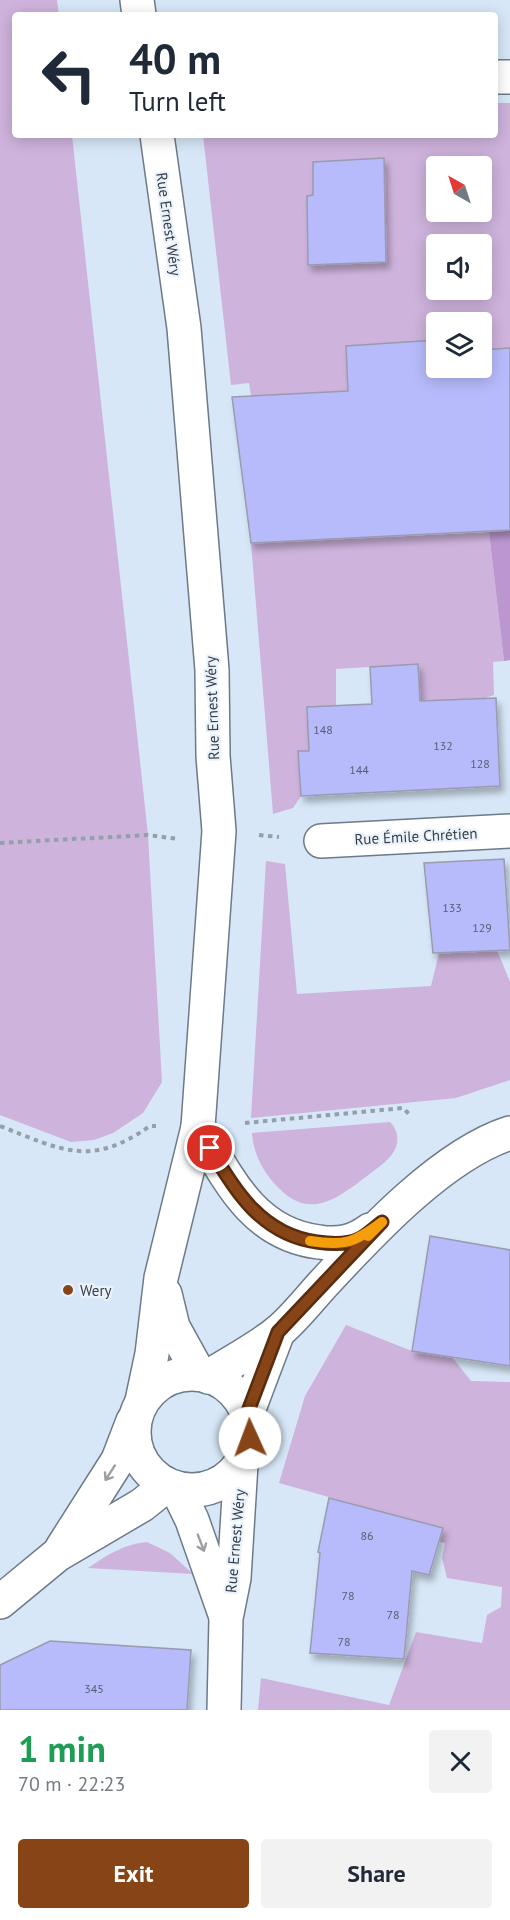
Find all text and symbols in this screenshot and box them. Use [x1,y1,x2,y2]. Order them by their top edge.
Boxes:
text: 40 m [129,31,221,86]
icon: left [30,36,108,114]
text: Turn left [129,84,226,118]
north arrow [426,156,492,222]
map controls [426,156,492,378]
street label: Rue Ernest Wéry [152,171,186,277]
button: sound [426,234,492,300]
button: layers [426,312,492,378]
street label: Rue Ernest Wéry [201,656,223,760]
house number: 148 [313,722,333,737]
house number: 132 [433,738,453,753]
house number: 128 [470,756,490,771]
house number: 144 [349,762,369,777]
street label: Rue Émile Chrétien [354,823,478,849]
house number: 133 [442,900,462,915]
house number: 129 [472,920,492,935]
pin [184,1122,235,1173]
icon: arrive [193,1131,226,1164]
place label: Wery [80,1281,112,1300]
marker: Wery [61,1283,75,1297]
position arrow [218,1406,282,1470]
one-way arrow [104,1464,116,1481]
street label: Rue Ernest Wéry [221,1488,249,1594]
house number: 86 [360,1528,374,1543]
one-way arrow [196,1533,207,1552]
house number: 78 [341,1588,355,1603]
house number: 78 [386,1607,400,1622]
house number: 78 [337,1634,351,1649]
house number: 345 [84,1681,104,1696]
text: 1 min [18,1725,106,1772]
button: close [429,1730,492,1793]
text: 70 m · 22:23 [18,1771,125,1797]
button: Exit [18,1839,249,1908]
button: Share [261,1839,492,1908]

